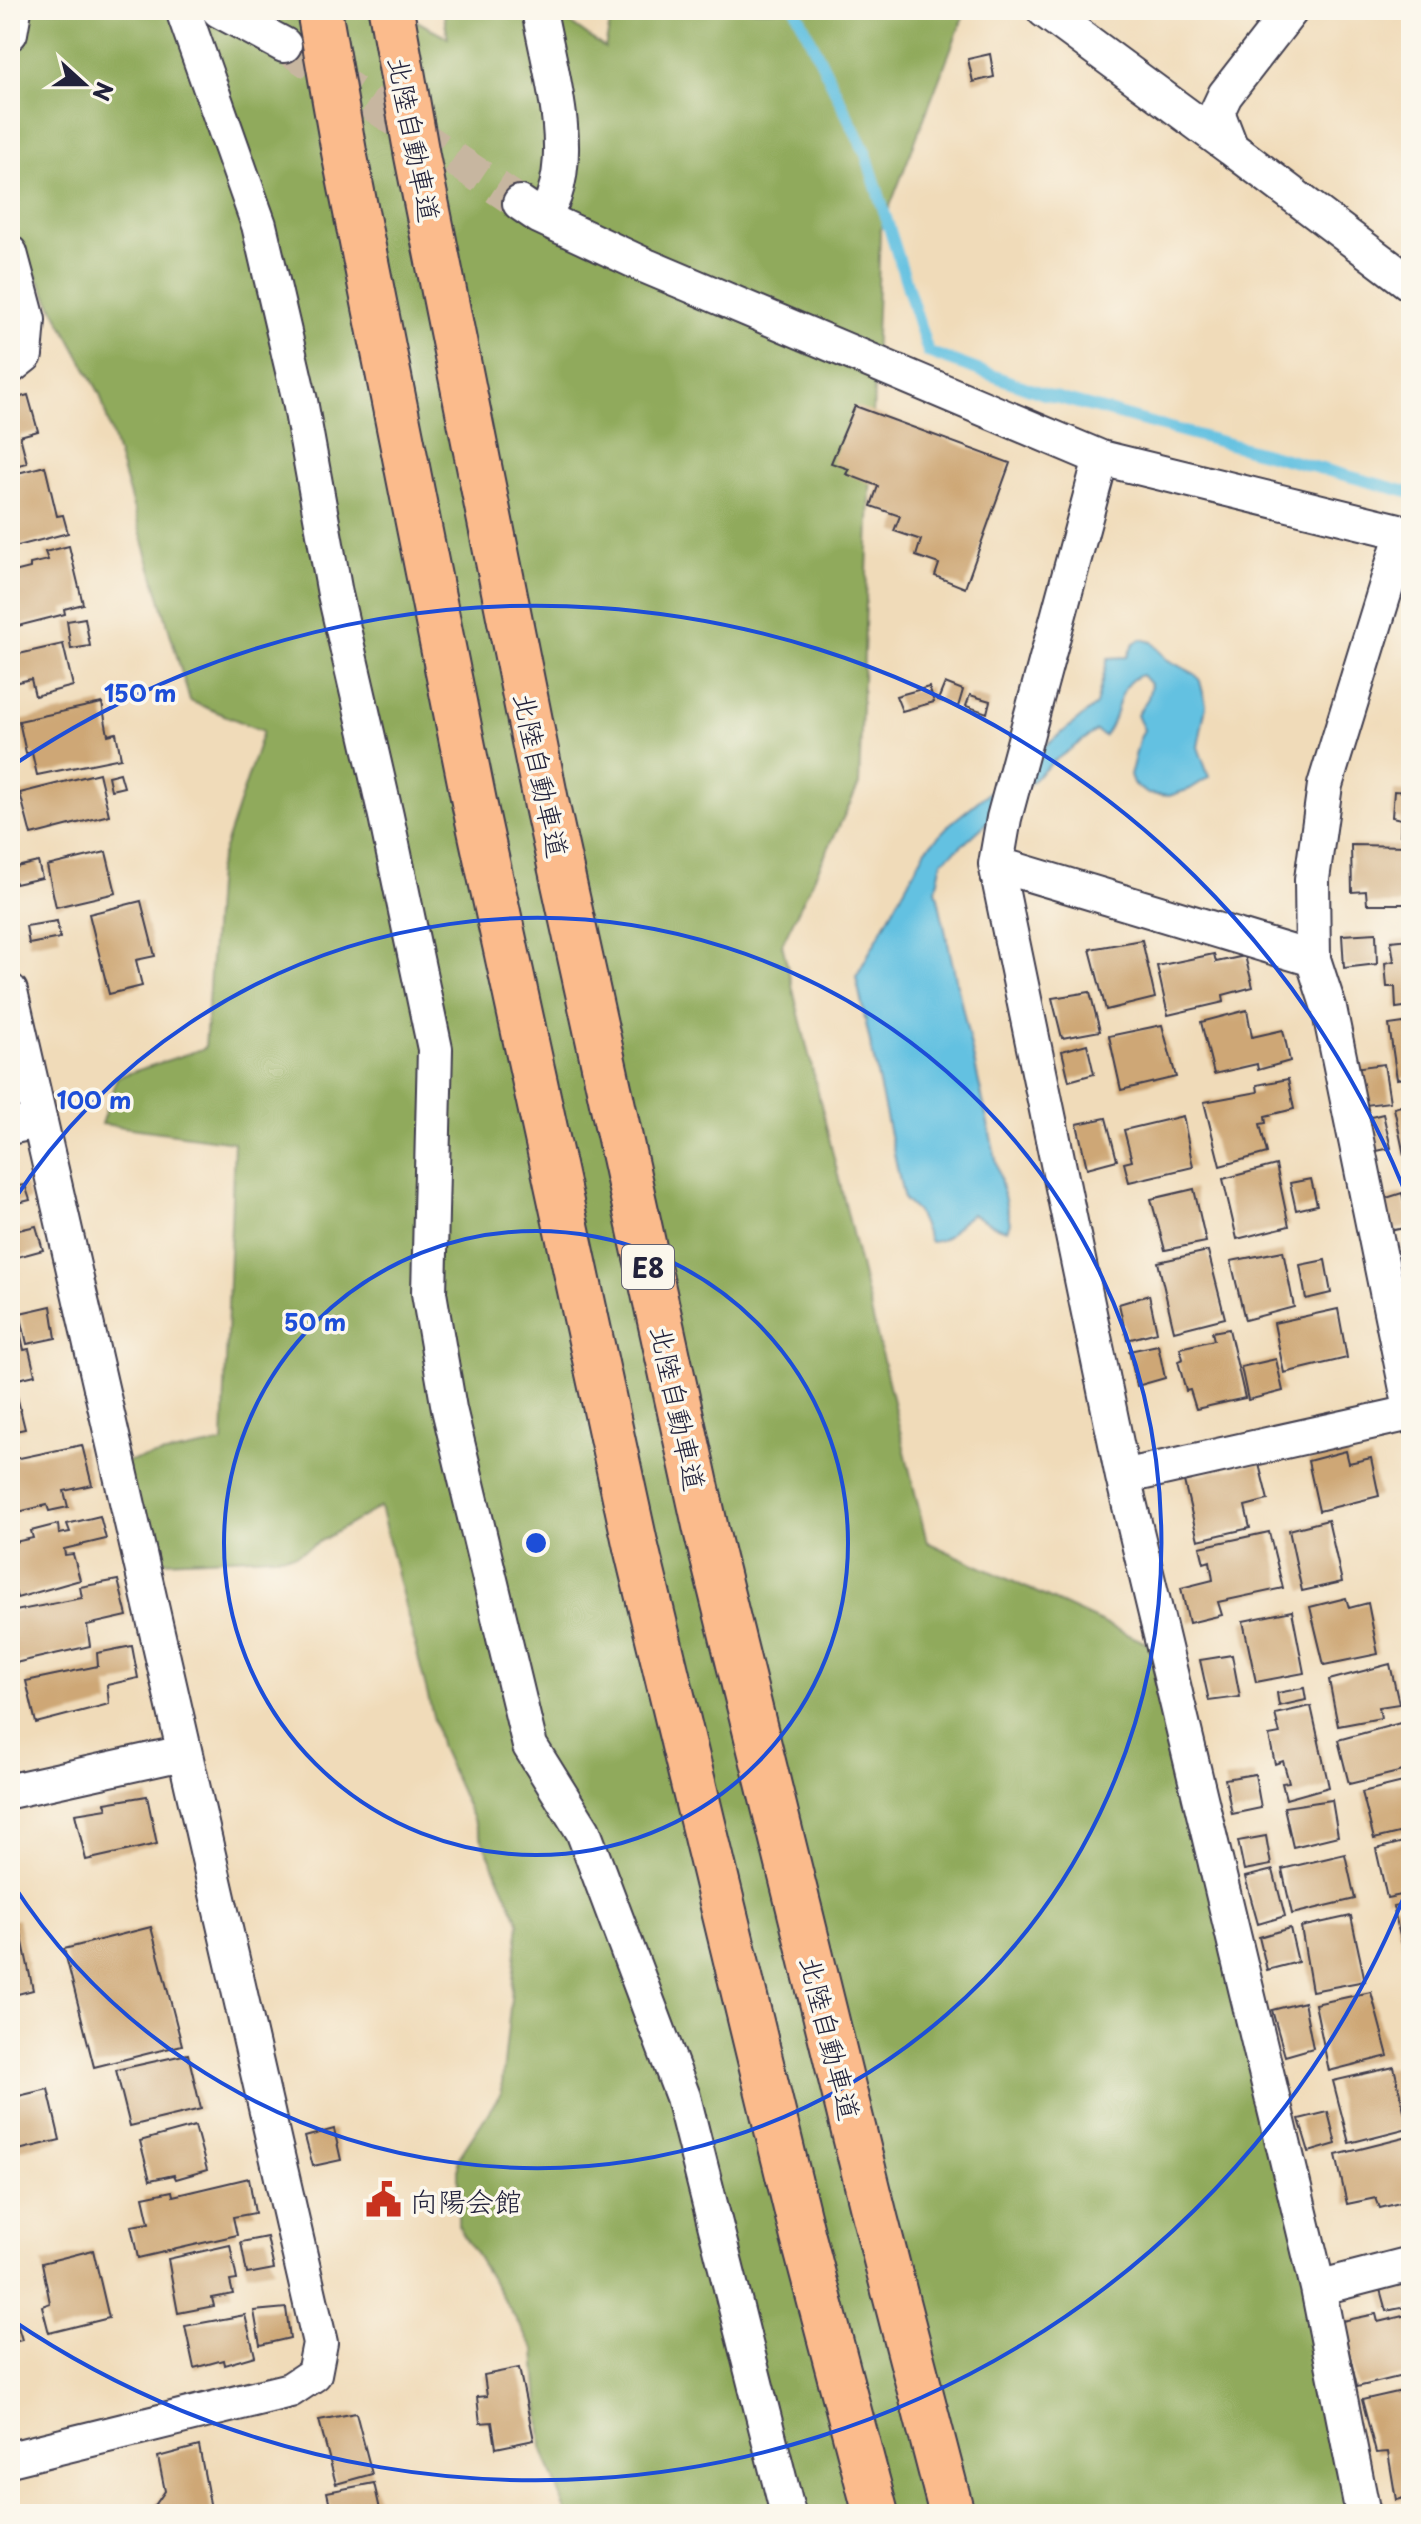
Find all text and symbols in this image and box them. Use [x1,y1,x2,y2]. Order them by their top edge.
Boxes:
north arrow [44,44,124,124]
street label: 北陸自動車道 [378,52,452,226]
text: N [86,78,123,106]
text: 150 m [104,674,176,710]
street label: 北陸自動車道 [504,688,580,862]
text: 100 m [57,1081,131,1117]
road number: E8 [622,1245,674,1289]
text: 50 m [284,1303,346,1339]
street label: 北陸自動車道 [641,1321,717,1495]
centre of rings [522,1529,550,1557]
street label: 北陸自動車道 [790,1951,872,2125]
place label: 向陽会館 [410,2179,522,2222]
public building icon: 向陽会館 [365,2181,403,2219]

